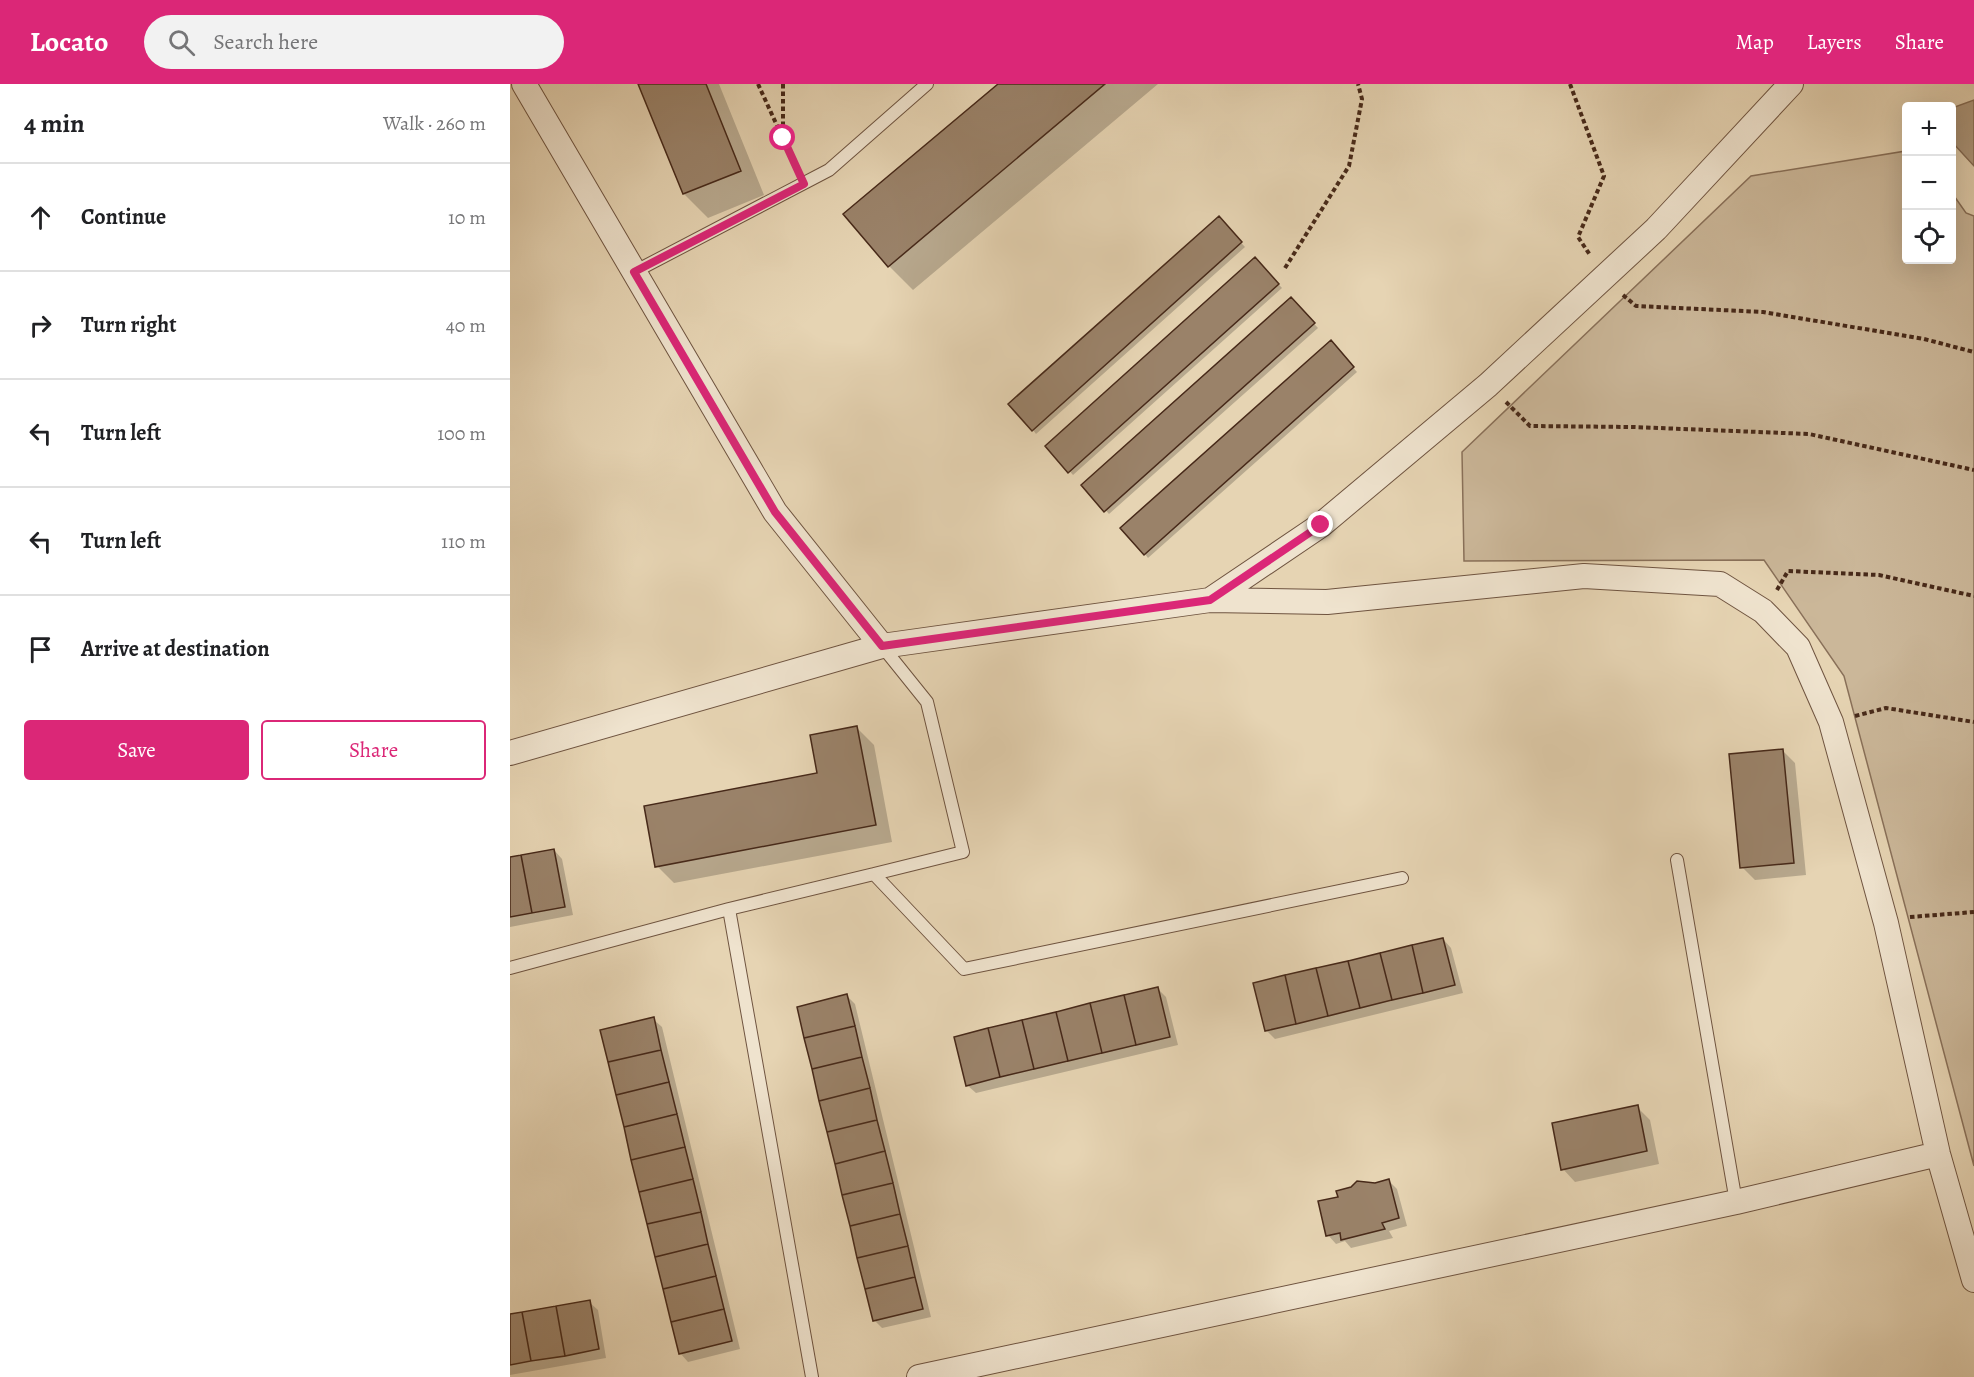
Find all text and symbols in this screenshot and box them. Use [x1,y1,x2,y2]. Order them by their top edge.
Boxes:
search box [144,15,564,69]
text: Locato [30,23,108,61]
icon: search [165,26,198,59]
text: Search here [213,27,318,57]
text: Map [1735,28,1774,56]
text: Layers [1807,28,1862,56]
text: Share [1895,28,1944,56]
map controls [1902,102,1956,264]
button: + [1902,102,1956,156]
text: 4 min [24,106,85,141]
text: Walk · 260 m [383,110,486,137]
route start [769,124,795,150]
button: − [1902,156,1956,210]
icon: ahead [24,201,57,234]
text: Continue [81,202,166,232]
text: 10 m [448,204,486,231]
button: locate [1902,210,1956,264]
icon: right [24,309,57,342]
text: Turn right [81,310,177,340]
text: 40 m [446,312,486,339]
icon: left [24,417,57,450]
text: Turn left [81,418,161,448]
text: 100 m [437,420,486,447]
route end [1307,511,1333,537]
icon: left [24,525,57,558]
text: Turn left [81,526,161,556]
text: 110 m [441,528,486,555]
icon: arrive [24,633,57,666]
text: Arrive at destination [81,634,270,664]
button: Save [24,720,249,780]
button: Share [261,720,486,780]

